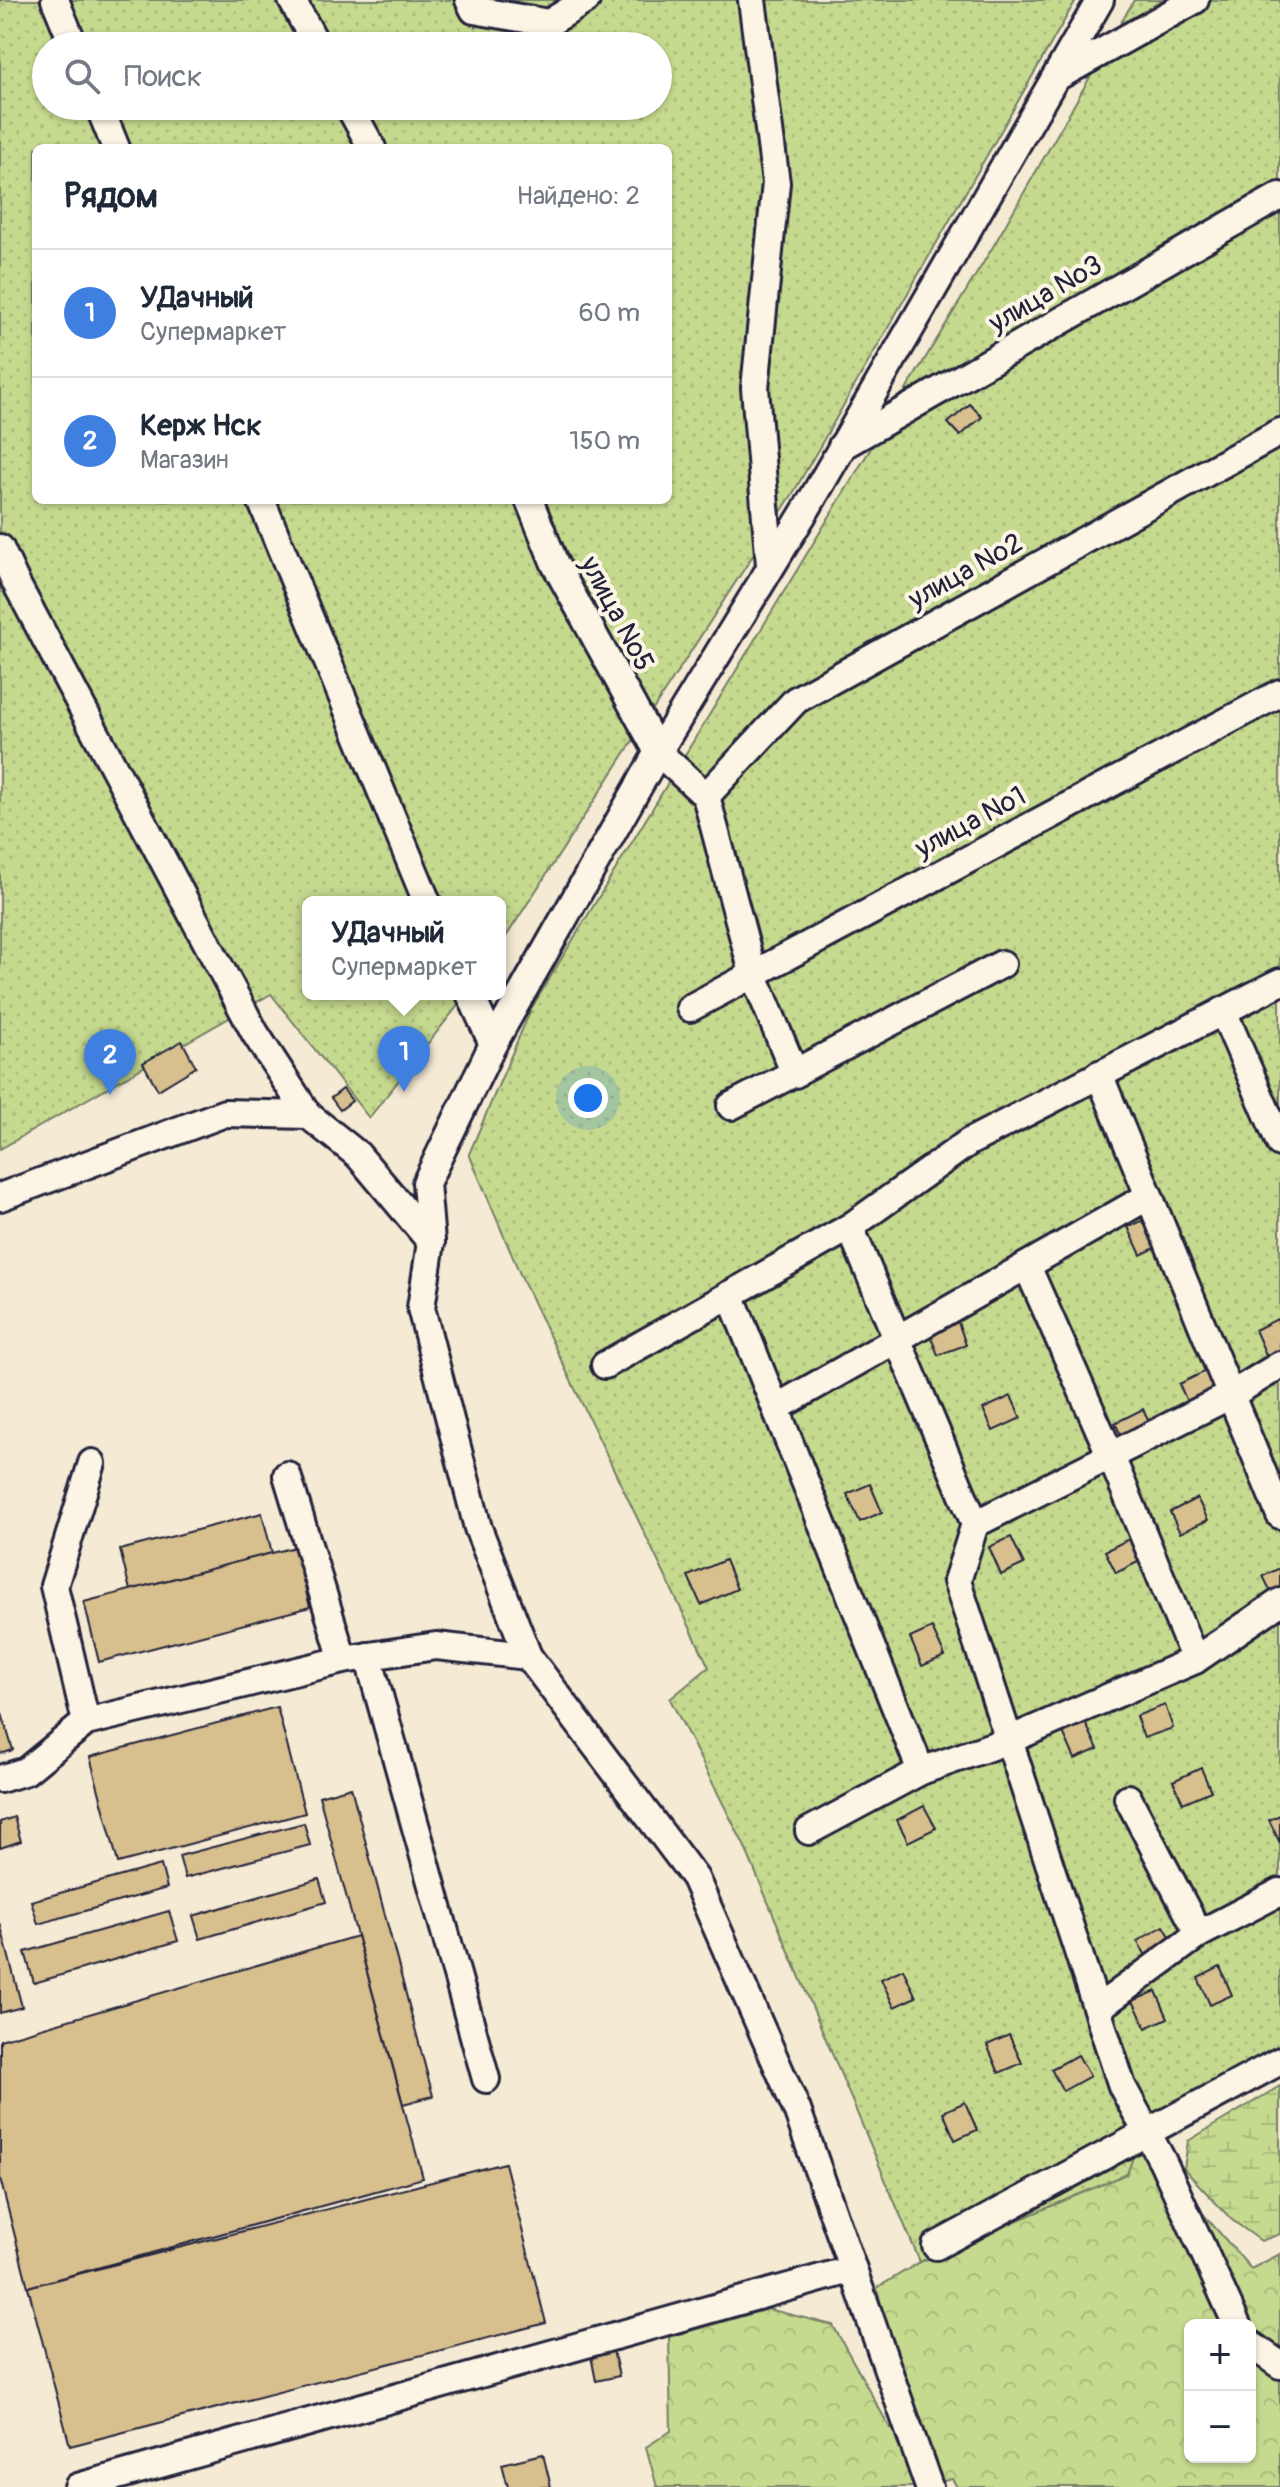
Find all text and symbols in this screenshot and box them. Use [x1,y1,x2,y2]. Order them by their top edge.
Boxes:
search box [32,32,672,120]
icon: search [60,54,104,98]
text: Поиск [124,58,202,95]
text: Рядом [64,175,158,218]
text: Найдено: 2 [516,180,640,212]
street label: улица №3 [982,248,1109,341]
text: УДачный [140,279,254,316]
text: 1 [85,297,95,329]
text: 60 m [578,297,640,329]
text: Супермаркет [140,316,286,348]
text: Керж Нск [140,407,262,444]
text: 2 [83,425,97,457]
text: 150 m [569,425,640,457]
text: Магазин [140,444,229,476]
street label: улица №2 [902,526,1029,618]
street label: улица №5 [571,549,661,677]
street label: улица №1 [908,779,1032,867]
popup [302,896,506,1000]
text: УДачный [331,914,445,951]
text: Супермаркет [331,951,477,983]
pin: 1 [378,1026,430,1092]
pin: 2 [84,1029,136,1095]
your location [568,1078,608,1118]
map controls [1184,2319,1256,2463]
button: + [1184,2319,1256,2391]
button: − [1184,2391,1256,2463]

